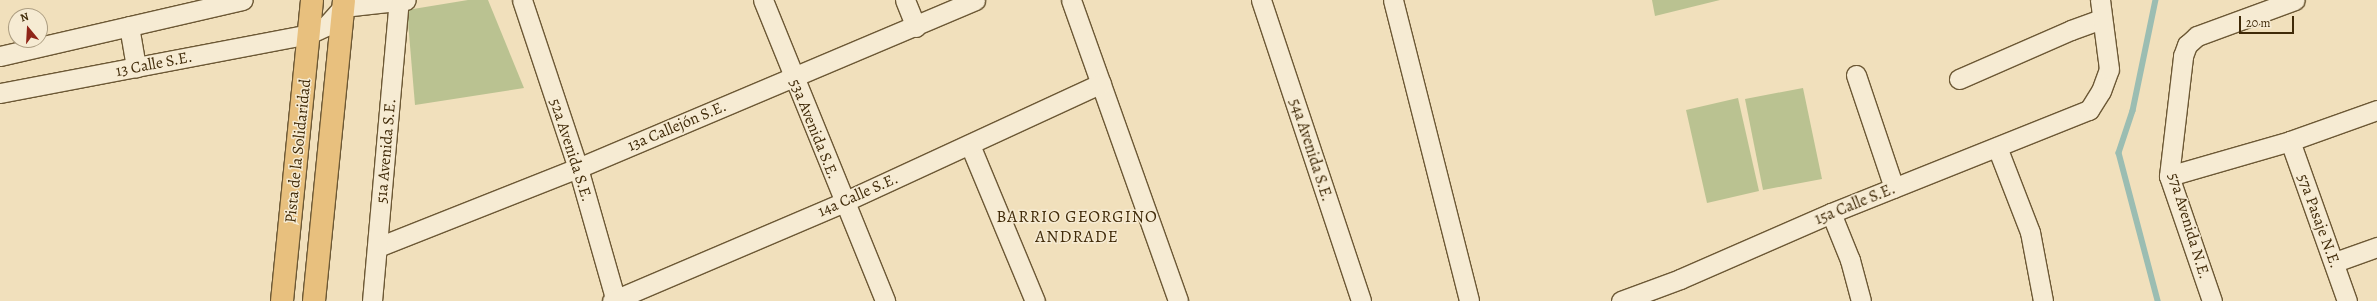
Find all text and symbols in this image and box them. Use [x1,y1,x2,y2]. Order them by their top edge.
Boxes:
north arrow [8,8,48,48]
scale bar [2241,8,2296,34]
text: N [18,9,31,25]
text: 20 m [2246,15,2270,31]
street label: 13 Calle S.E. [114,47,194,81]
street label: 53a Avenida S.E. [785,76,843,182]
street label: Pista de la Solidaridad [281,78,315,224]
street label: 52a Avenida S.E. [545,96,597,204]
street label: 13a Callejón S.E. [625,96,729,156]
street label: 54a Avenida S.E. [1285,96,1337,204]
street label: 51a Avenida S.E. [372,98,400,204]
street label: 14a Calle S.E. [815,169,901,221]
street label: 57a Avenida N.E. [2164,171,2214,281]
street label: 57a Pasaje N.E. [2293,171,2345,271]
street label: 15a Calle S.E. [1812,179,1898,229]
district label: BARRIO GEORGINO ANDRADE [996,207,1158,247]

